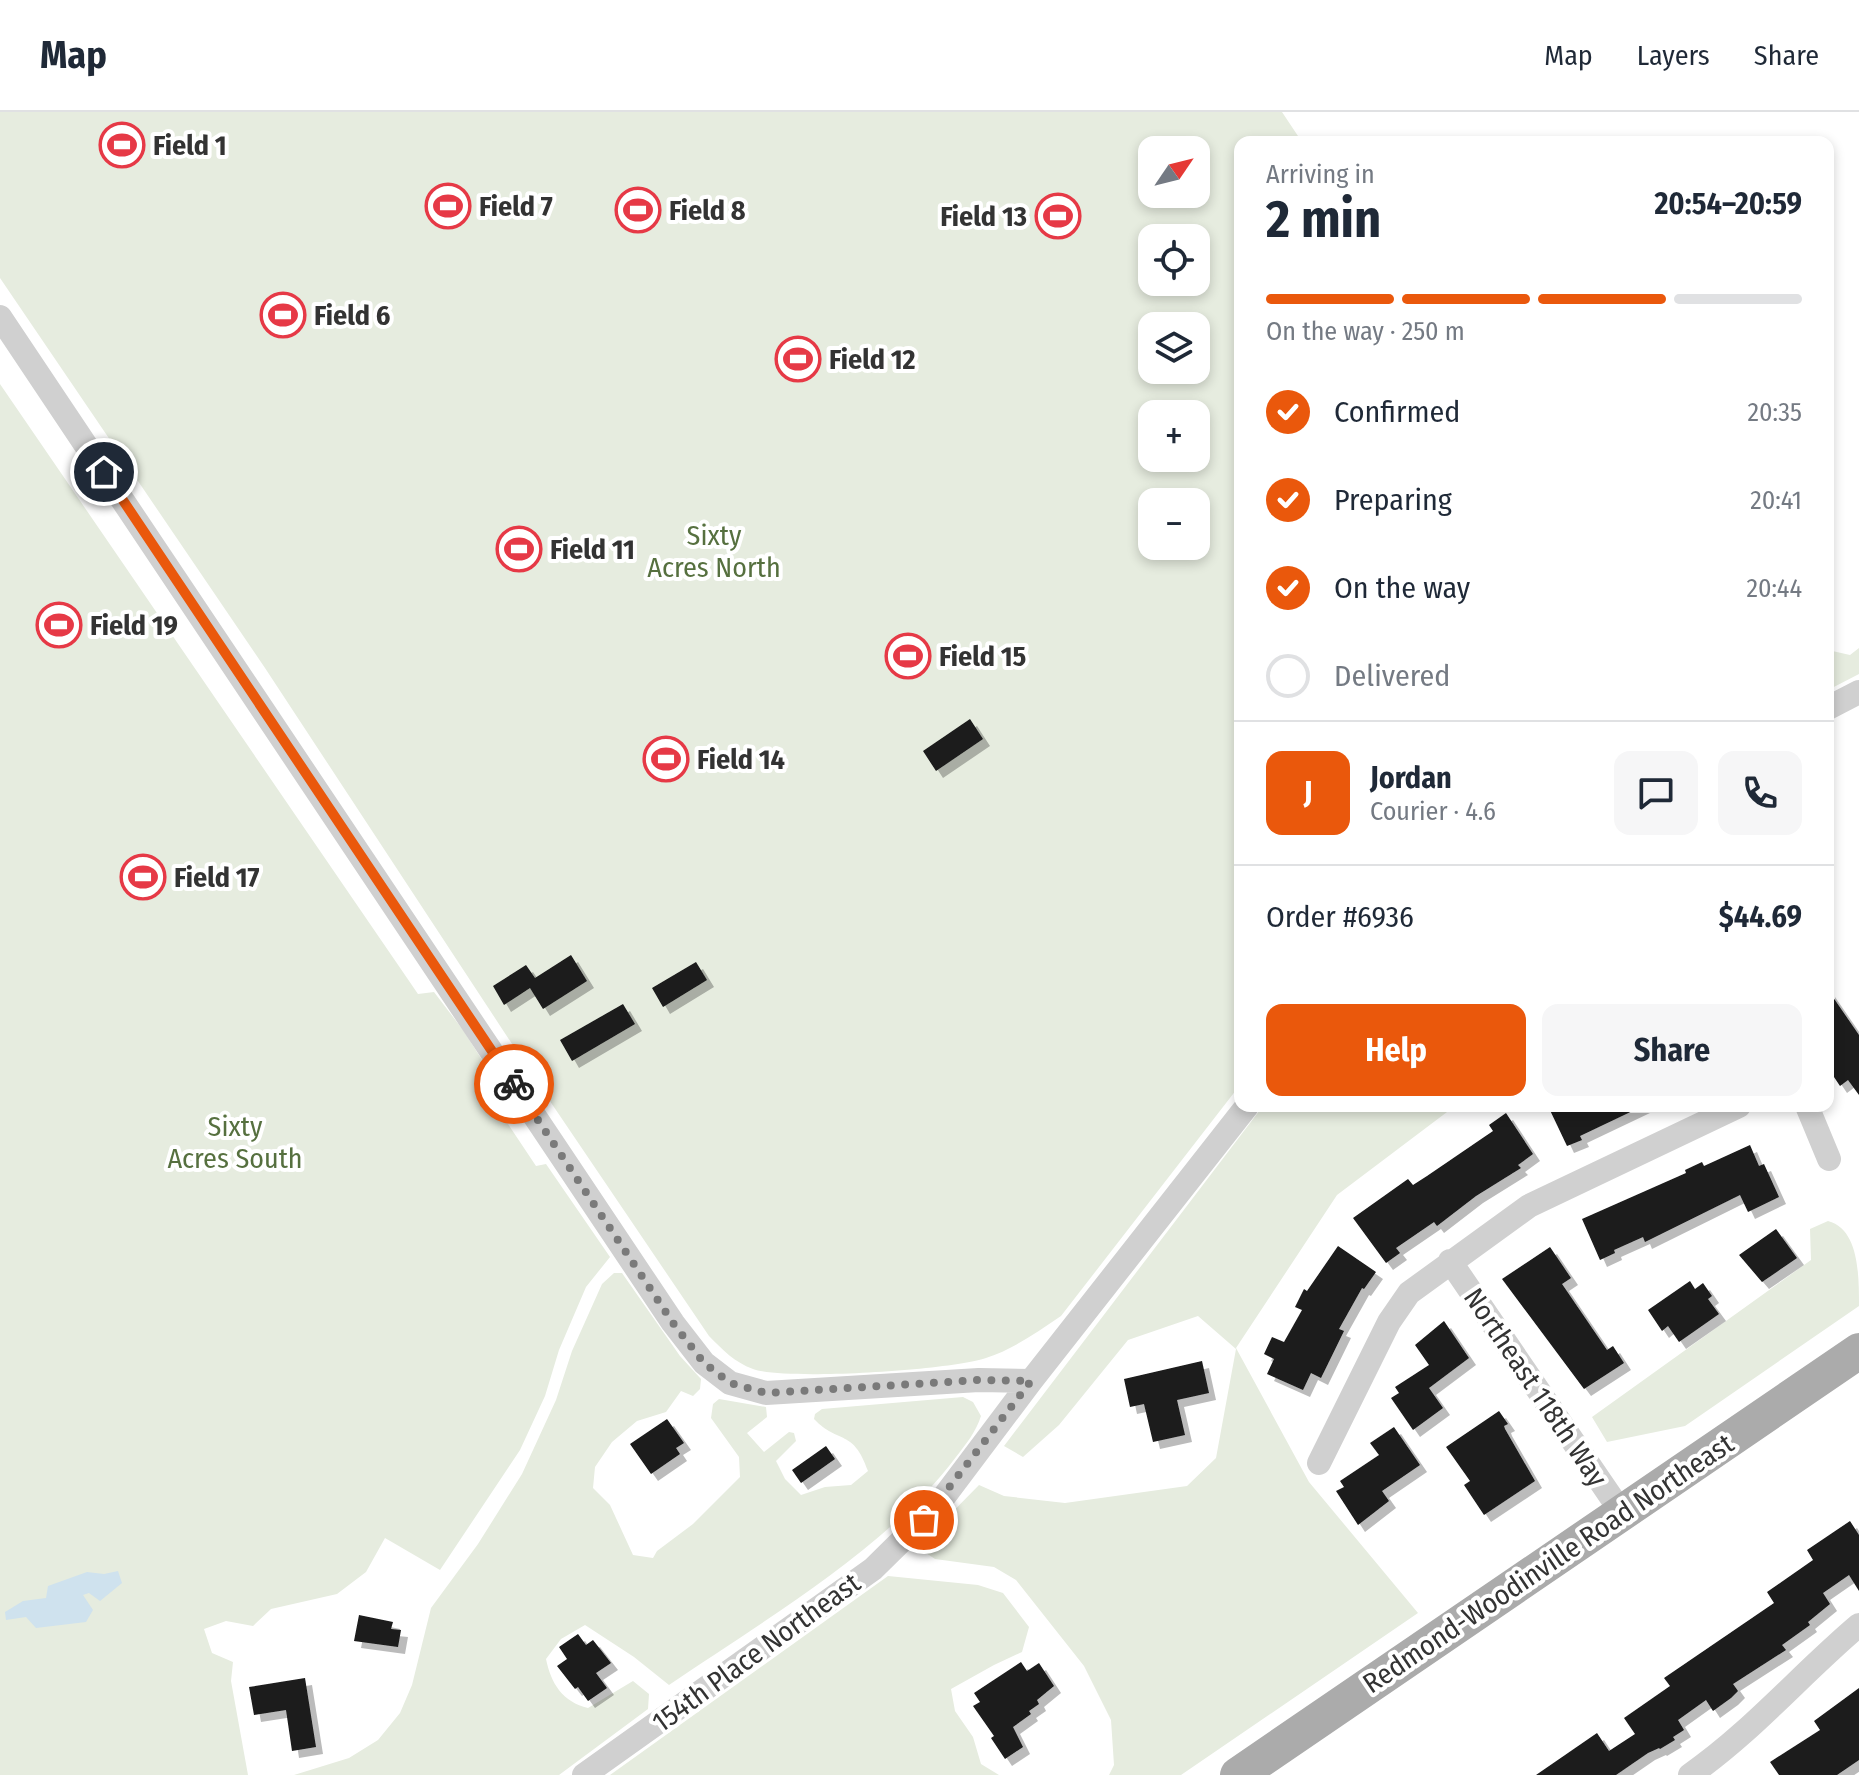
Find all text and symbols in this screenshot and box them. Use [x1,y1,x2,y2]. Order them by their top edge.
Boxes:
text: Map [40,32,107,78]
text: Map [1544,39,1593,72]
text: Layers [1637,39,1710,72]
text: Share [1754,39,1819,72]
sports icon: Field 1 [98,121,146,169]
place label: Field 1 [153,129,227,162]
north arrow [1138,136,1210,208]
map controls [1138,136,1210,560]
text: Arriving in [1266,159,1375,190]
sports icon: Field 7 [424,182,472,230]
sports icon: Field 8 [614,186,662,234]
text: 20:54–20:59 [1654,186,1802,222]
text: 2 min [1266,188,1381,251]
place label: Field 7 [479,190,553,223]
sports icon: Field 13 [1034,192,1082,240]
place label: Field 8 [669,194,746,227]
place label: Field 13 [940,200,1027,233]
button: locate [1138,224,1210,296]
sports icon: Field 6 [259,291,307,339]
place label: Field 6 [314,299,390,332]
button: layers [1138,312,1210,384]
text: On the way · 250 m [1266,316,1465,347]
sports icon: Field 12 [774,335,822,383]
place label: Field 12 [829,343,916,376]
icon: check [1266,390,1310,434]
text: Confirmed [1334,394,1460,430]
text: 20:35 [1748,397,1802,428]
button: + [1138,400,1210,472]
pin [70,438,138,506]
icon: home [82,450,126,494]
icon: check [1266,478,1310,522]
text: Preparing [1334,482,1452,518]
text: 20:41 [1750,485,1802,516]
button: − [1138,488,1210,560]
park label: Sixty Acres North [647,519,781,584]
sports icon: Field 11 [495,525,543,573]
place label: Field 11 [550,533,635,566]
icon: check [1266,566,1310,610]
text: On the way [1334,570,1470,606]
text: 20:44 [1746,573,1802,604]
sports icon: Field 19 [35,601,83,649]
place label: Field 19 [90,609,178,642]
sports icon: Field 15 [884,632,932,680]
place label: Field 15 [939,640,1026,673]
text: Delivered [1334,658,1450,694]
sports icon: Field 14 [642,735,690,783]
place label: Field 14 [697,743,785,776]
button: chat [1614,751,1698,835]
button: phone [1718,751,1802,835]
text: Jordan [1370,760,1452,796]
text: J [1304,775,1312,811]
text: Courier · 4.6 [1370,796,1496,827]
sports icon: Field 17 [119,853,167,901]
place label: Field 17 [174,861,260,894]
text: Order #6936 [1266,899,1414,935]
text: $44.69 [1719,899,1802,935]
button: Help [1266,1004,1526,1096]
button: Share [1542,1004,1802,1096]
courier [474,1044,554,1124]
icon: bike [492,1062,536,1106]
park label: Sixty Acres South [167,1110,303,1175]
street label: Northeast 118th Way [1457,1282,1614,1493]
street label: Redmond-Woodinville Road Northeast [1357,1426,1740,1700]
pin [890,1486,958,1554]
icon: bag [902,1498,946,1542]
street label: 154th Place Northeast [646,1565,867,1739]

